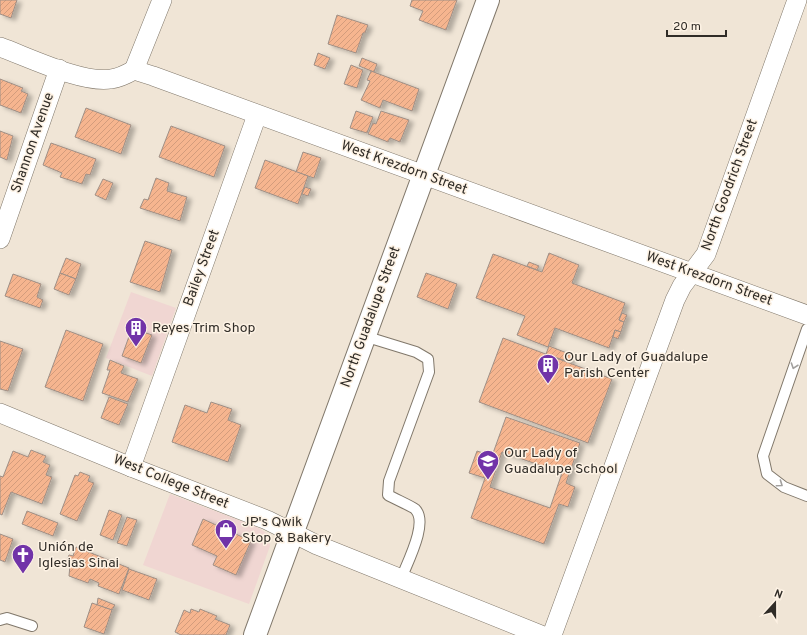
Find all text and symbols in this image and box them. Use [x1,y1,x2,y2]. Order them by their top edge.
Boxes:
scale bar [667,12,726,38]
text: 20 m [673,19,701,35]
street label: Shannon Avenue [8,90,58,196]
street label: North Goodrich Street [698,117,762,253]
street label: West Krezdorn Street [338,137,470,199]
street label: Bailey Street [180,227,224,309]
street label: North Guadalupe Street [338,244,404,390]
street label: West Krezdorn Street [643,248,775,310]
building icon: Reyes Trim Shop [123,315,149,348]
place label: Reyes Trim Shop [152,320,255,337]
place label: Our Lady of Guadalupe Parish Center [564,349,708,382]
building icon: Our Lady of Guadalupe Parish Center [535,352,561,385]
one-way arrow [791,363,799,370]
place label: Our Lady of Guadalupe School [504,445,618,478]
school or university icon: Our Lady of Guadalupe School [475,448,501,481]
street label: West College Street [111,451,231,513]
one-way arrow [776,479,783,486]
place label: JP's Qwik Stop & Bakery [242,514,331,547]
shop icon: JP's Qwik Stop & Bakery [213,517,239,550]
place label: Unión de Iglesias Sinai [38,539,119,572]
church icon: Unión de Iglesias Sinai [10,542,36,575]
north arrow [755,583,795,623]
text: N [772,587,784,603]

